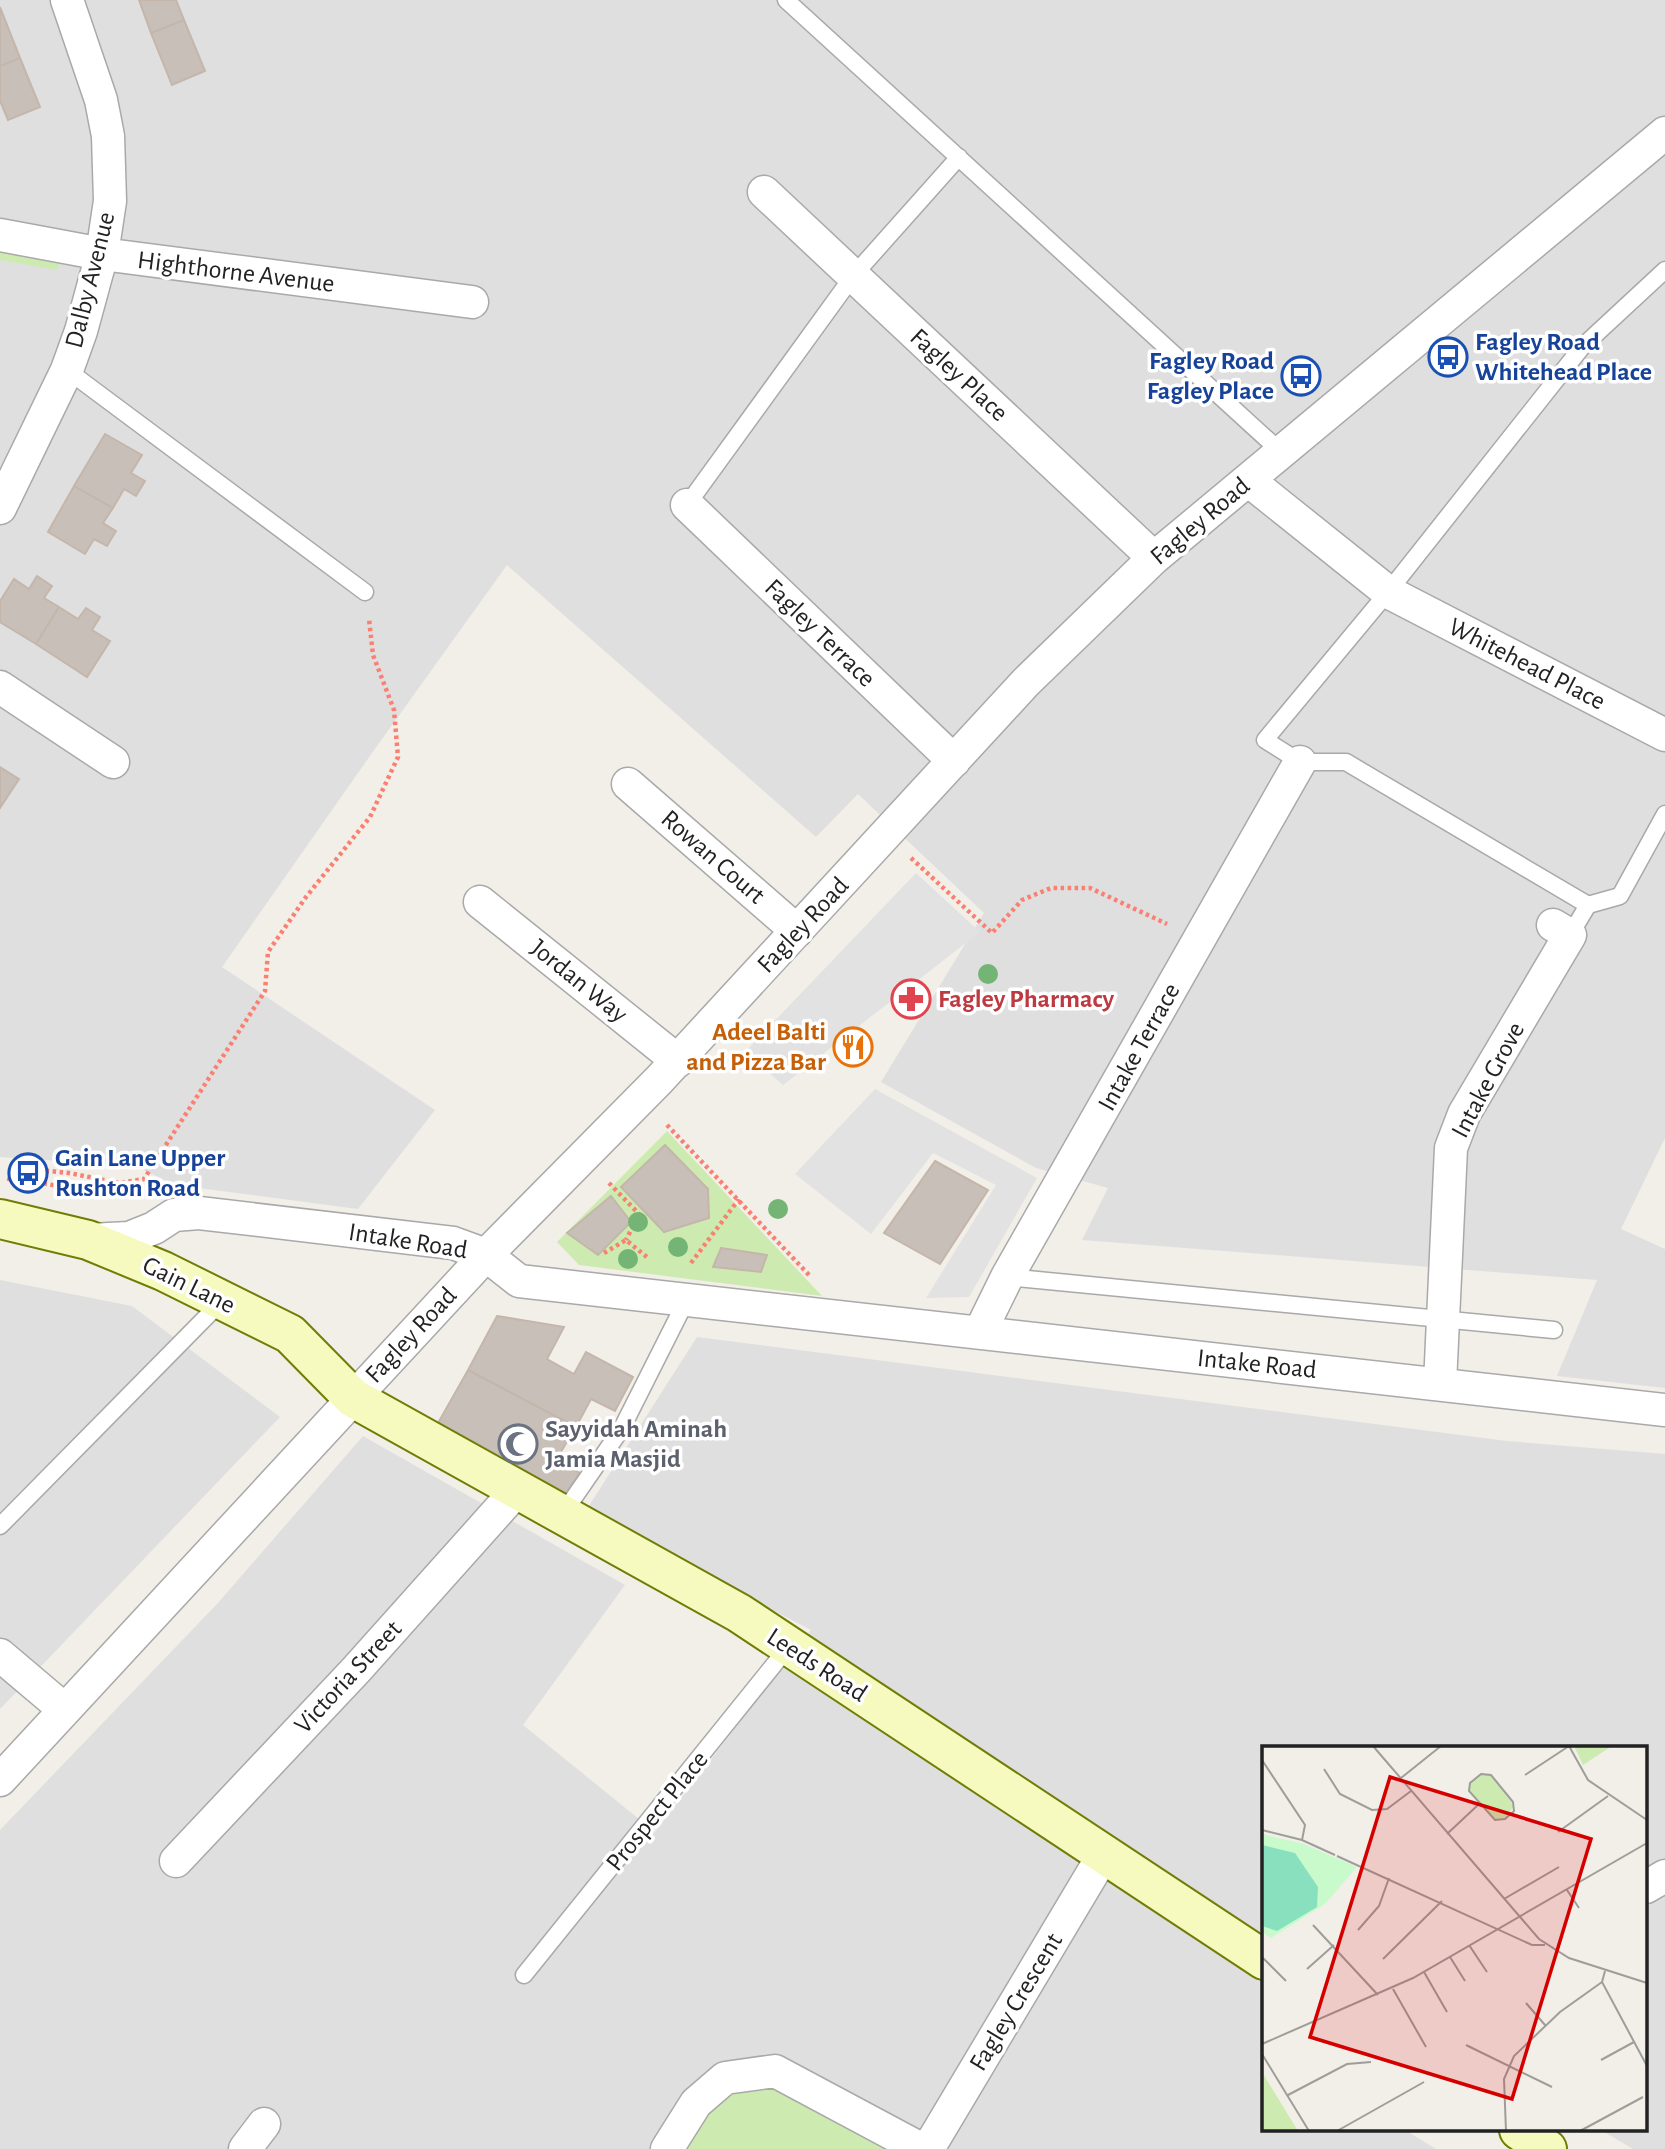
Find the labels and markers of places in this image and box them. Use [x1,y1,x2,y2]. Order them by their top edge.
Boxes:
place label: Fagley Road Whitehead Place [1475,329,1652,385]
bus stop icon: Fagley Road Whitehead Place [1427,336,1469,378]
place label: Fagley Road Fagley Place [1147,348,1274,404]
bus stop icon: Fagley Road Fagley Place [1280,355,1322,397]
pharmacy icon: Fagley Pharmacy [890,978,932,1020]
place label: Fagley Pharmacy [938,986,1115,1012]
place label: Adeel Balti and Pizza Bar [686,1019,826,1075]
restaurant icon: Adeel Balti and Pizza Bar [832,1026,874,1068]
place label: Gain Lane Upper Rushton Road [55,1145,225,1201]
bus stop icon: Gain Lane Upper Rushton Road [7,1152,49,1194]
place label: Sayyidah Aminah Jamia Masjid [545,1416,727,1472]
mosque icon: Sayyidah Aminah Jamia Masjid [497,1423,539,1465]

